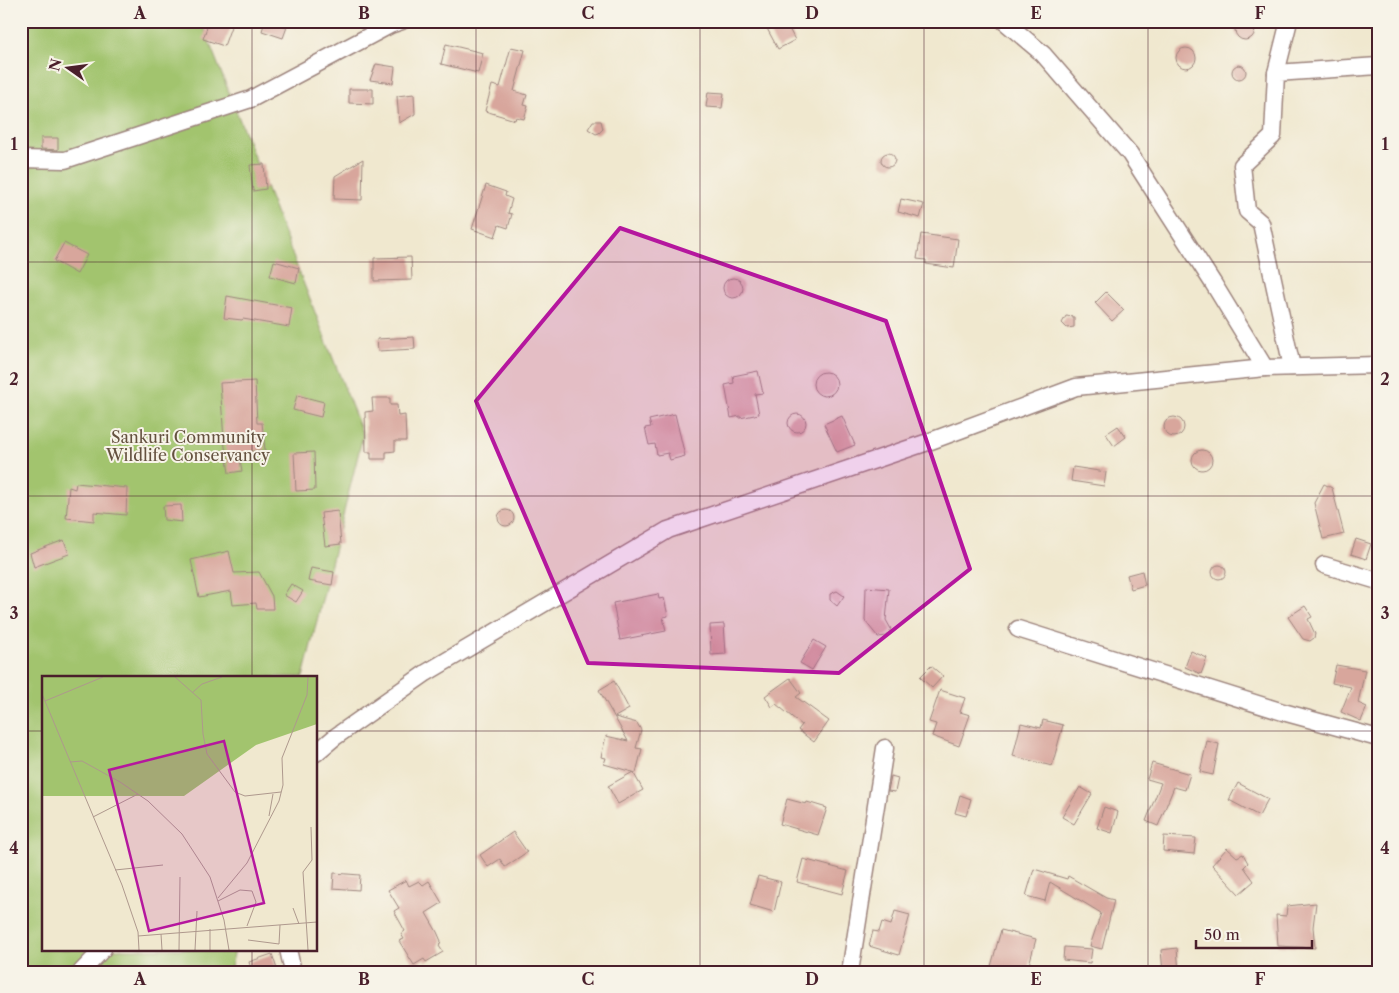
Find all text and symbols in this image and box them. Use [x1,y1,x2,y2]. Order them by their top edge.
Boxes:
text: A [133,3,147,23]
text: B [358,3,370,23]
text: C [582,3,594,23]
text: D [805,3,819,23]
text: E [1030,3,1042,23]
text: F [1255,3,1266,23]
north arrow [42,42,92,92]
text: N [45,57,66,73]
text: 1 [10,134,18,154]
text: 1 [1381,134,1389,154]
text: 2 [9,369,19,389]
text: 2 [1380,369,1390,389]
park label: Sankuri Community Wildlife Conservancy [105,427,271,465]
text: 3 [9,603,19,623]
text: 3 [1380,603,1390,623]
inset map [42,676,318,950]
text: 4 [9,838,19,858]
text: 4 [1380,838,1390,858]
scale bar [1196,918,1313,950]
text: 50 m [1204,925,1240,944]
text: A [133,969,147,989]
text: B [358,969,370,989]
text: C [582,969,594,989]
text: D [805,969,819,989]
text: E [1030,969,1042,989]
text: F [1255,969,1266,989]

